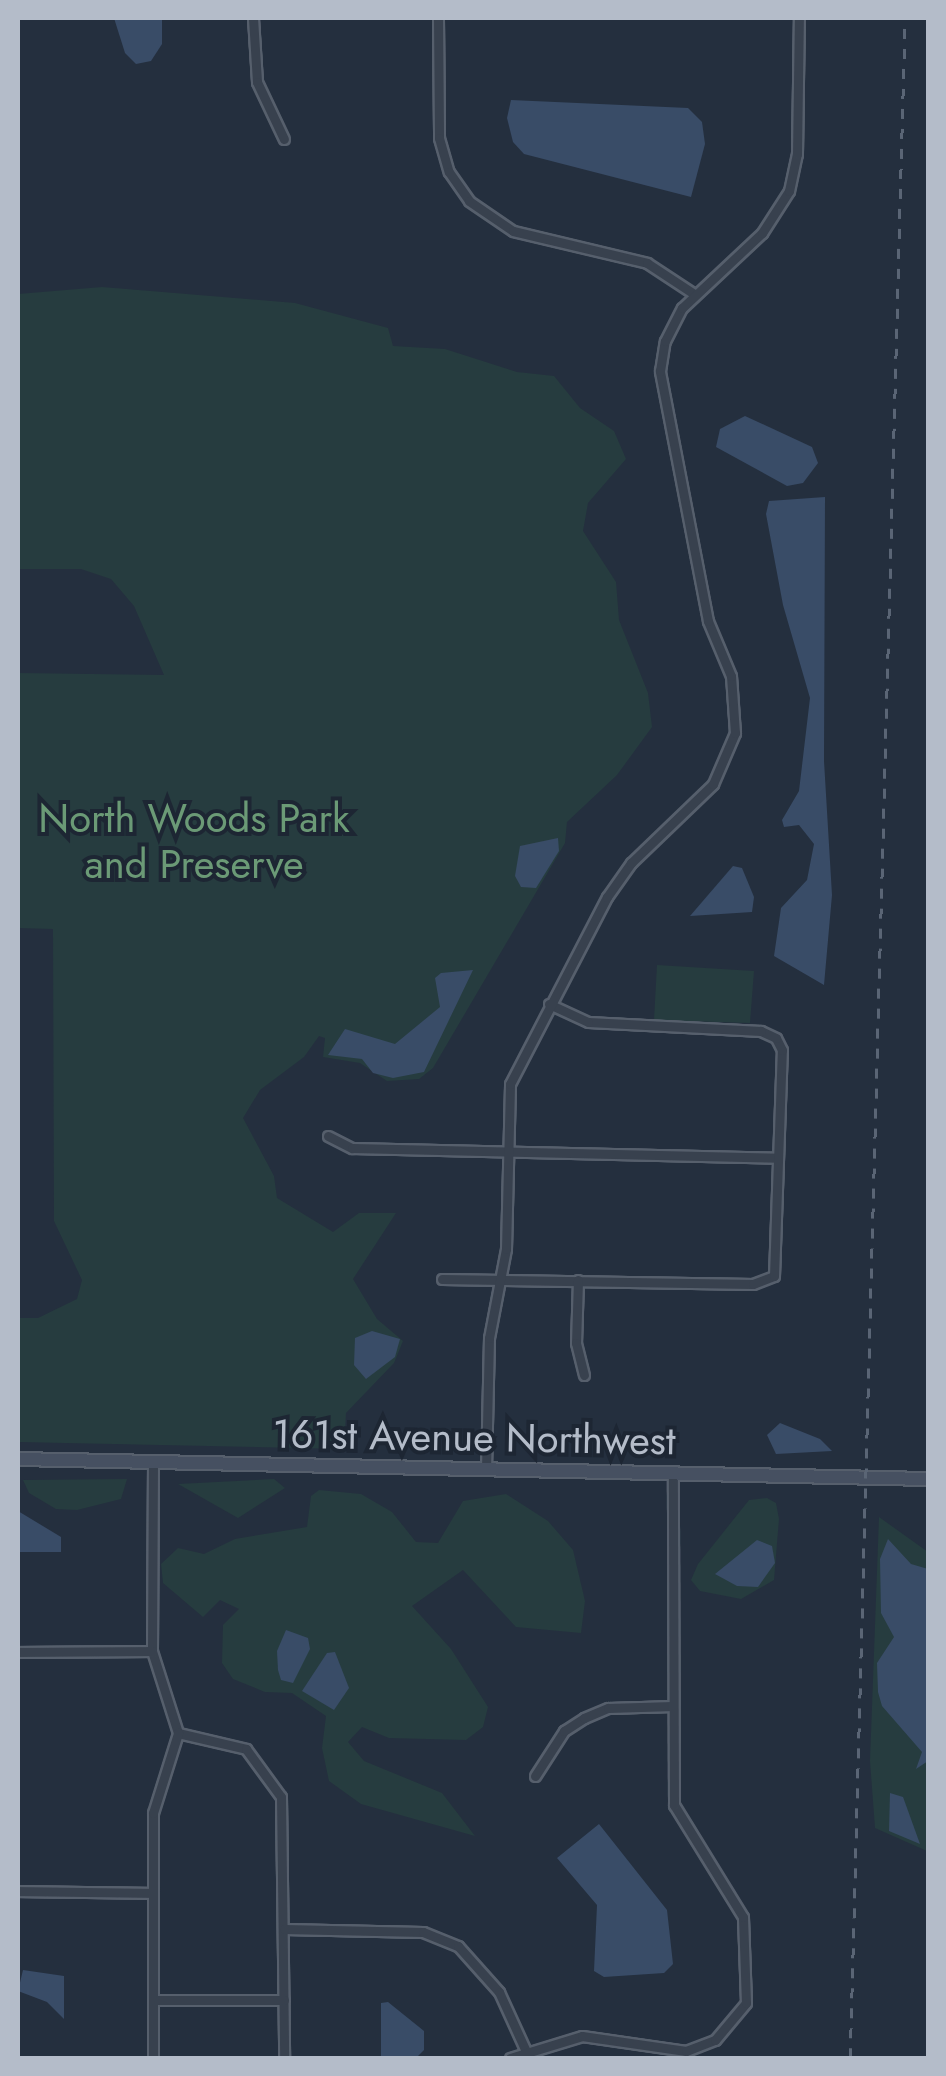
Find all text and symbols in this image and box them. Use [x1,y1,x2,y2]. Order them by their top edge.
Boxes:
park label: North Woods Park and Preserve [38,794,350,888]
street label: 161st Avenue Northwest [272,1409,676,1465]

